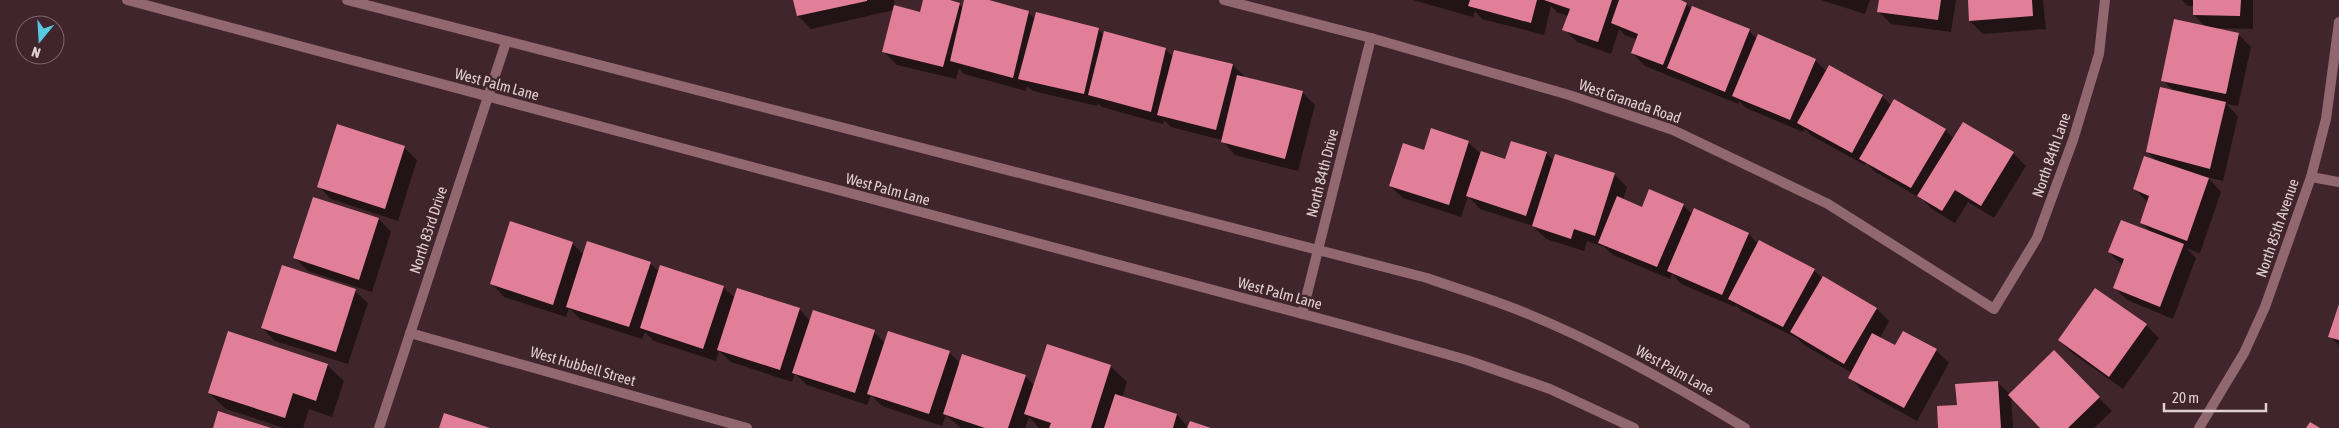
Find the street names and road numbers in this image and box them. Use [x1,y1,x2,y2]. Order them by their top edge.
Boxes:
street label: West Palm Lane [453,65,541,103]
street label: West Granada Road [1577,76,1683,126]
street label: North 84th Lane [2029,110,2073,200]
street label: North 84th Drive [1303,127,1341,219]
street label: West Palm Lane [844,170,932,208]
street label: North 85th Avenue [2252,176,2302,280]
street label: North 83rd Drive [406,184,450,276]
street label: West Palm Lane [1236,274,1324,312]
street label: West Palm Lane [1633,342,1717,399]
street label: West Hubbell Street [528,343,638,389]

